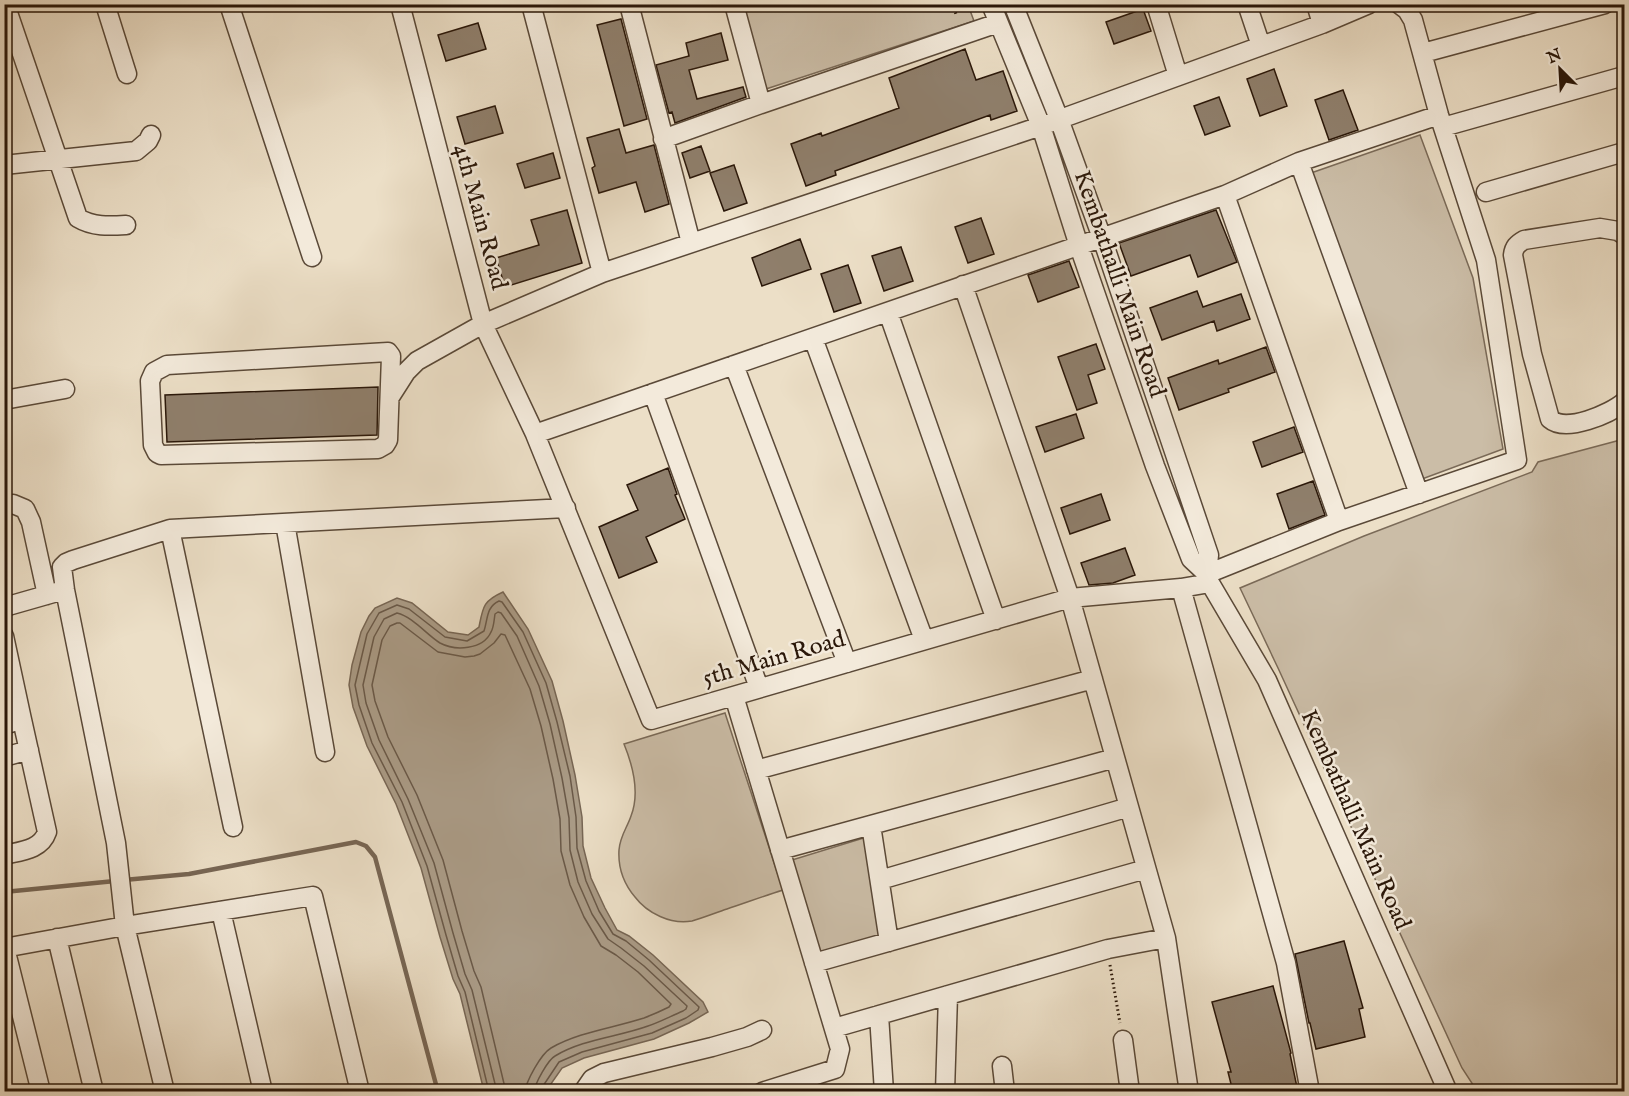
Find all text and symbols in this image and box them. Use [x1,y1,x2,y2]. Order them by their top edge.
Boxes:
north arrow [1530,39,1590,99]
text: N [1543,45,1565,69]
street label: 4th Main Road [446,141,514,293]
street label: Kembathalli Main Road [1066,167,1172,402]
street label: 5th Main Road [699,624,849,694]
street label: Kembathalli Main Road [1292,705,1418,935]

